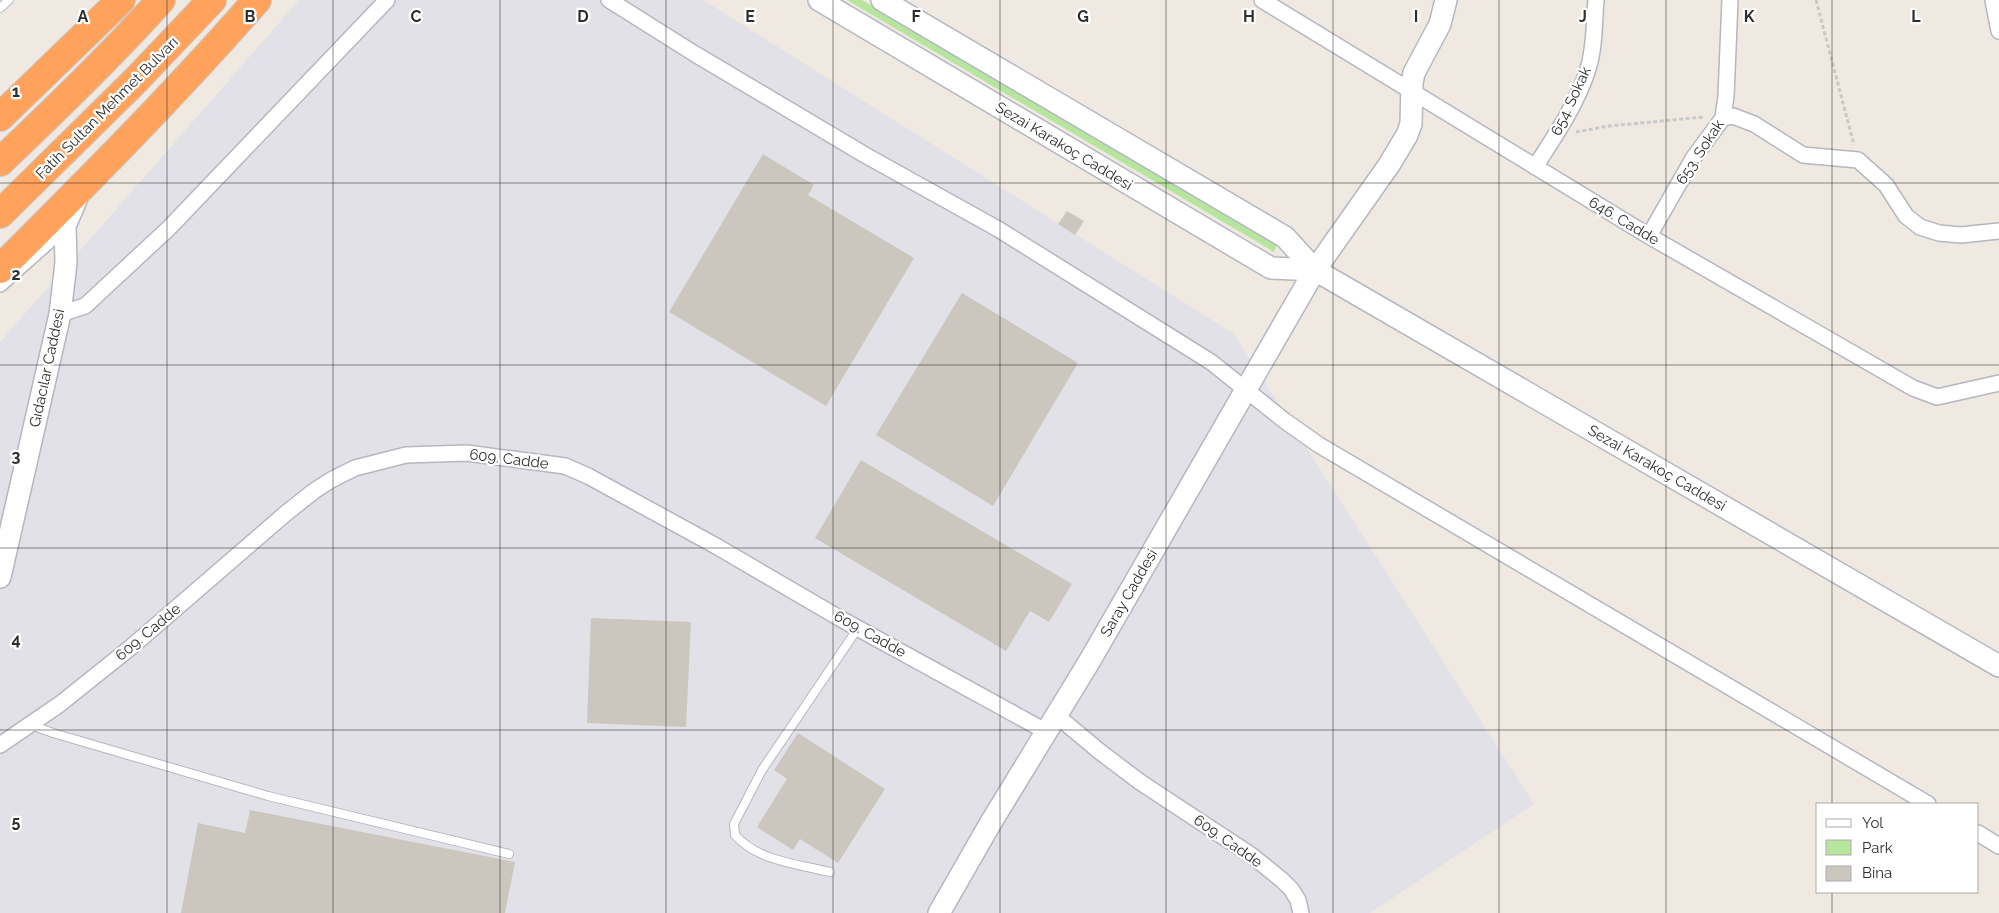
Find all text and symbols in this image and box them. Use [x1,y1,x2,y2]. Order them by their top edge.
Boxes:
text: A [78,7,89,26]
text: B [245,7,256,26]
text: C [411,7,422,26]
text: D [577,7,589,26]
text: E [745,7,755,26]
text: F [911,7,921,26]
text: G [1077,7,1089,26]
text: H [1243,7,1255,26]
text: I [1414,7,1418,26]
text: J [1579,7,1587,26]
text: K [1744,7,1755,26]
text: L [1911,7,1921,26]
street label: Fatih Sultan Mehmet Bulvarı [32,33,182,183]
street label: 654. Sokak [1547,64,1595,138]
text: 1 [12,82,20,101]
street label: Sezai Karakoç Caddesi [992,98,1136,194]
street label: 653. Sokak [1672,116,1728,188]
street label: 646. Cadde [1586,193,1663,249]
text: 2 [11,265,21,284]
street label: Gıdacılar Caddesi [26,307,68,429]
street label: Sezai Karakoç Caddesi [1585,421,1729,515]
street label: 609. Cadde [468,445,550,473]
text: 3 [12,447,21,466]
street label: Saray Caddesi [1097,546,1161,640]
street label: 609. Cadde [112,599,184,664]
street label: 609. Cadde [831,607,909,661]
text: 4 [11,630,21,649]
legend [1816,803,1979,893]
street label: 609. Cadde [1190,811,1266,871]
text: 5 [12,812,21,831]
text: Yol [1862,814,1884,832]
text: Park [1862,839,1893,857]
text: Bina [1862,864,1892,882]

